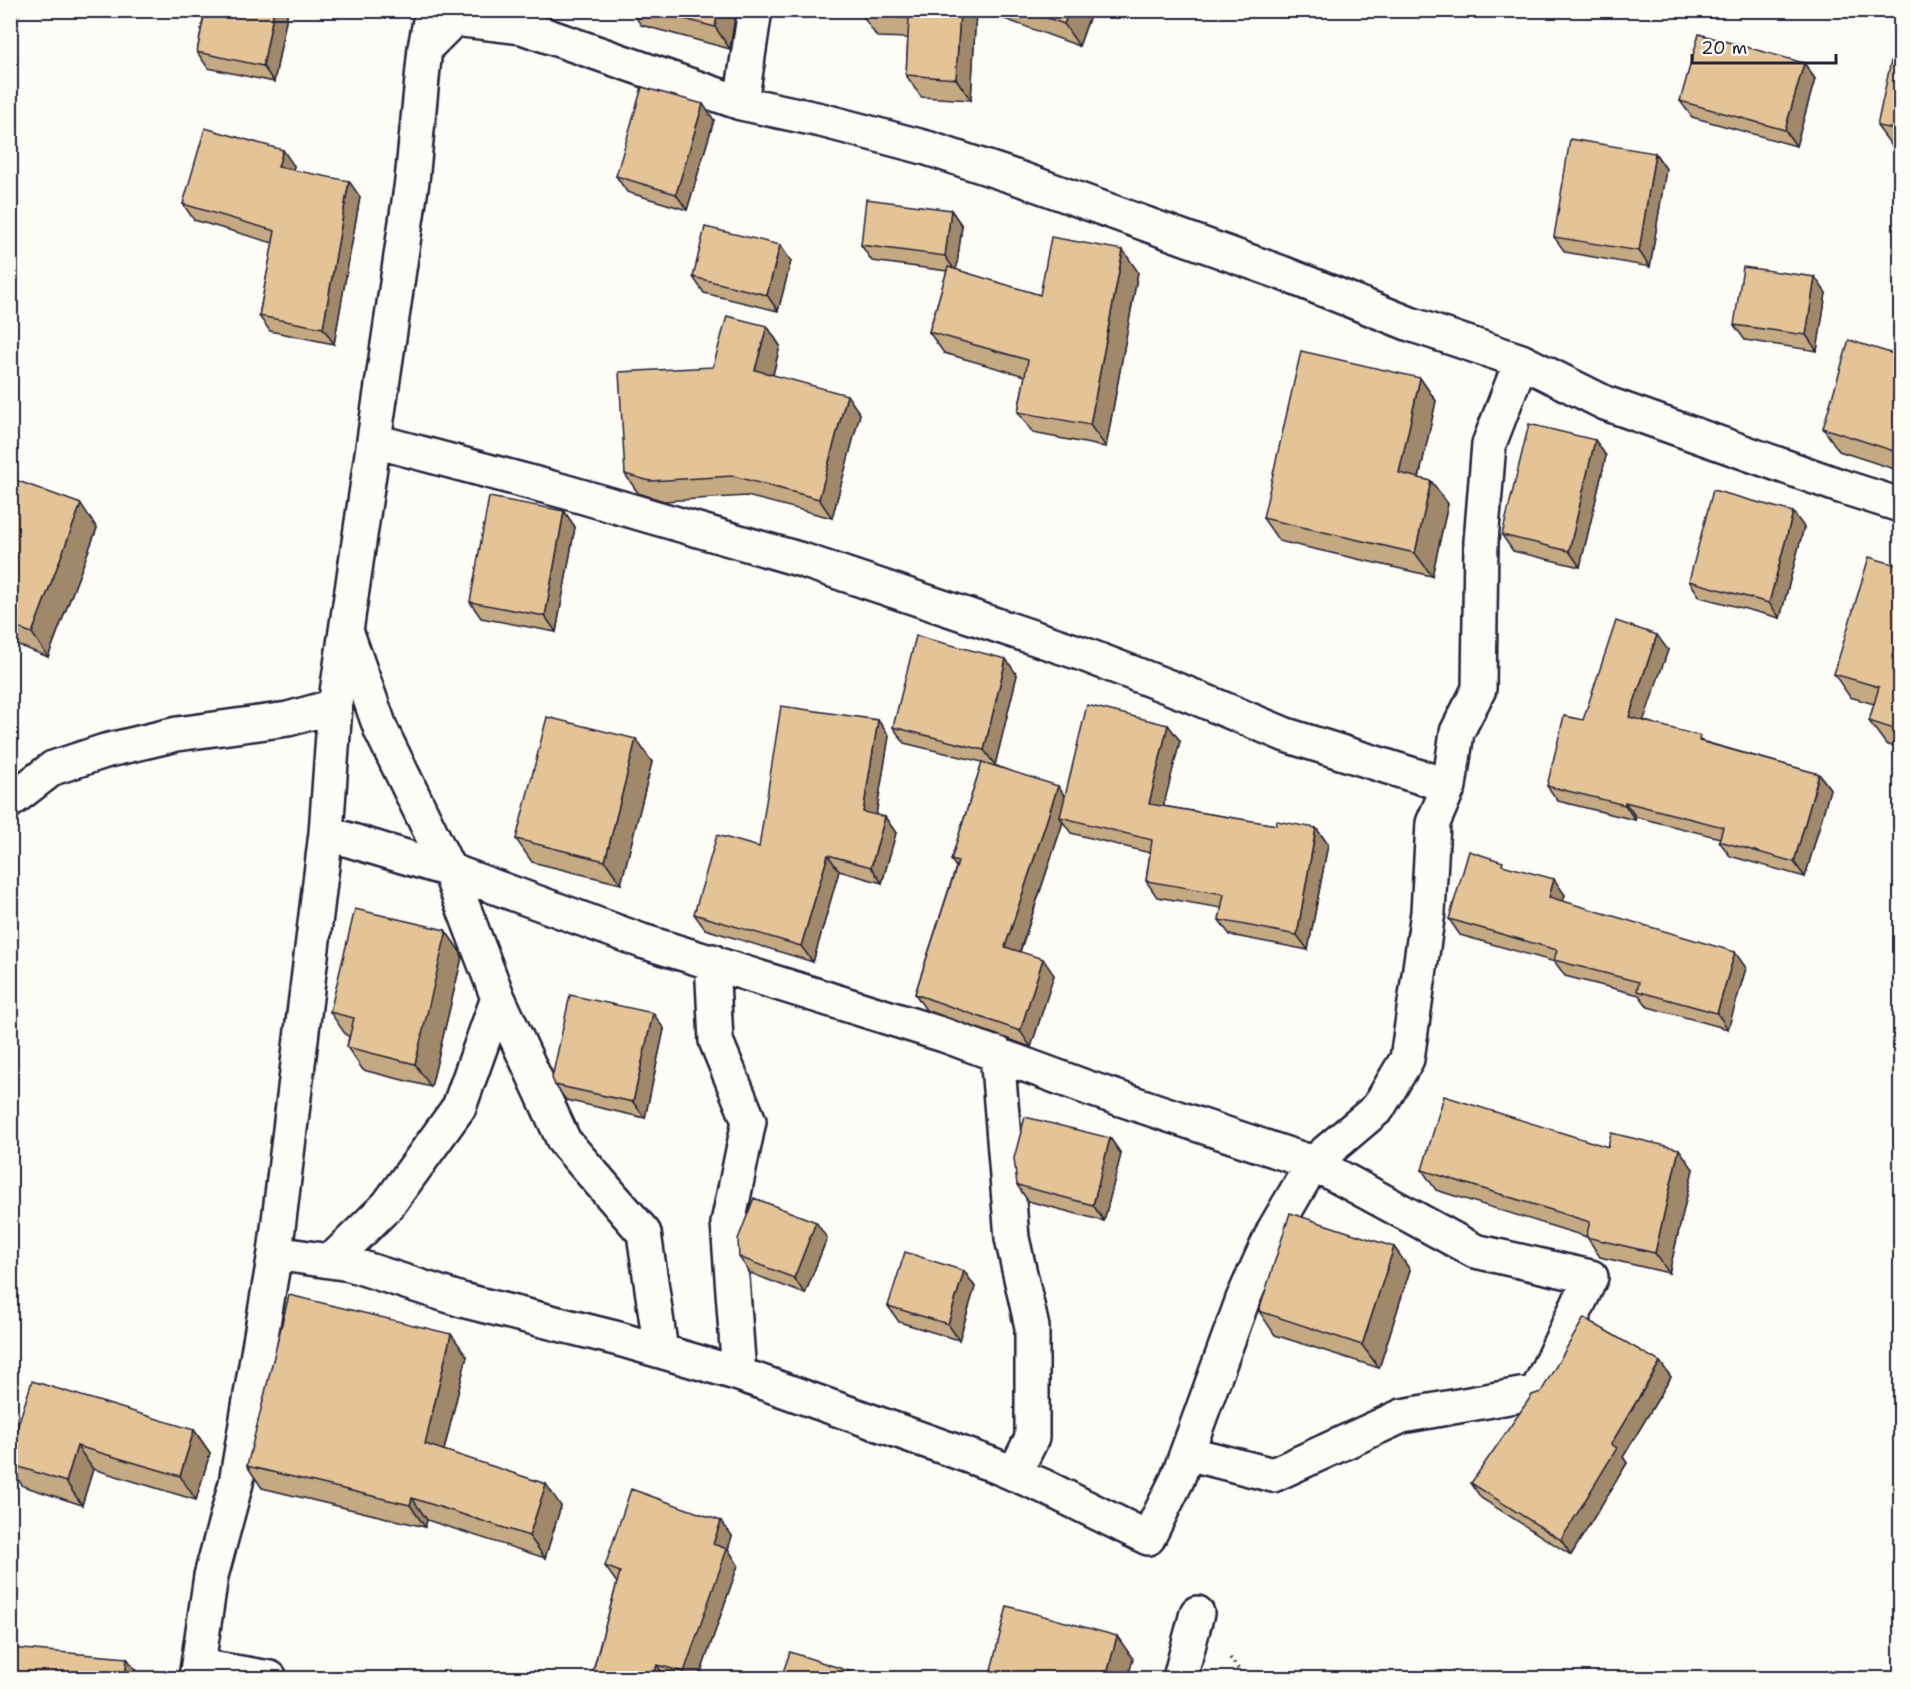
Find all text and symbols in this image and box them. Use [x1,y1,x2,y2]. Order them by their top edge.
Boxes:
scale bar [1692,27,1836,65]
text: 20 m [1701,36,1747,60]

